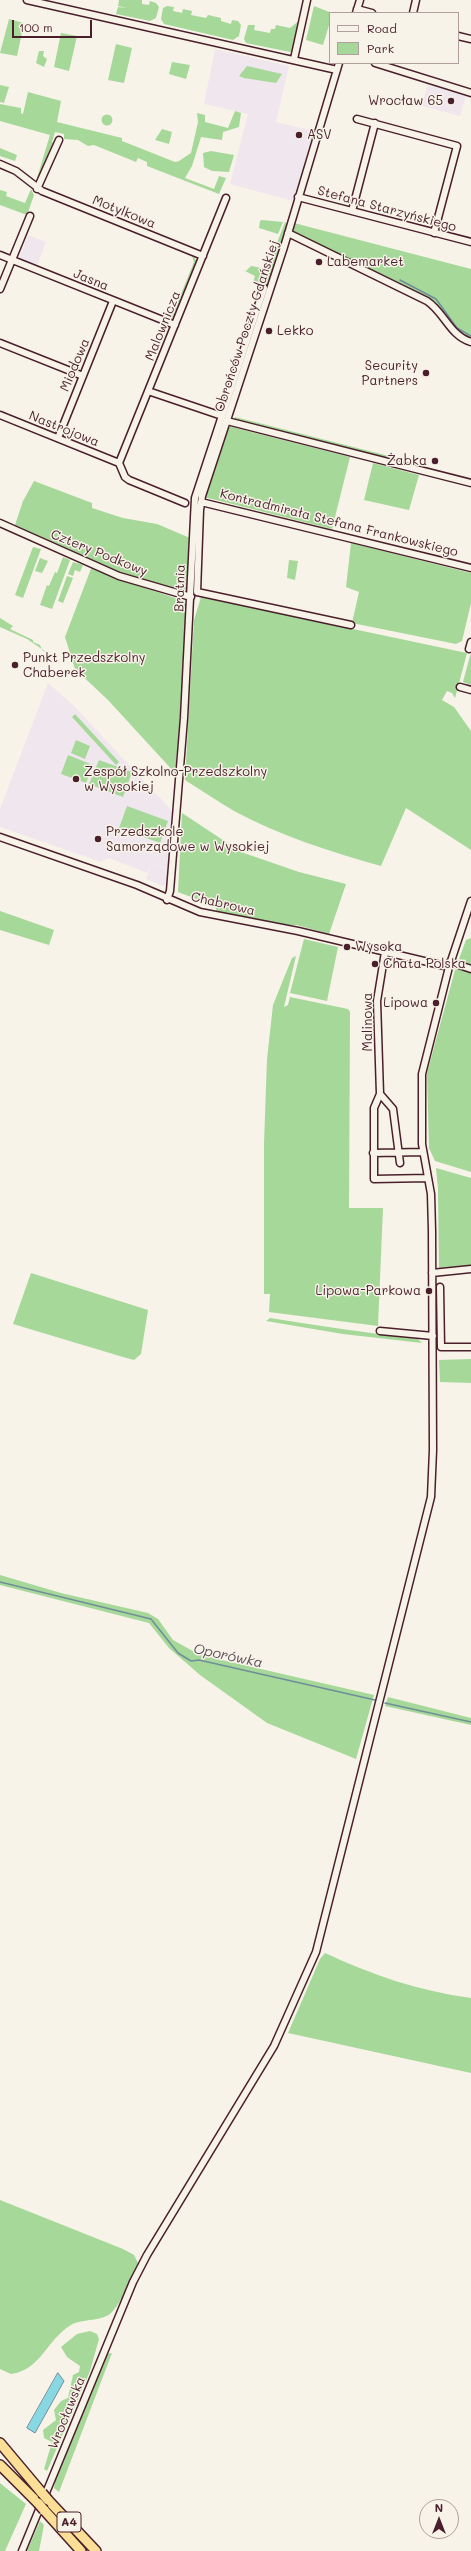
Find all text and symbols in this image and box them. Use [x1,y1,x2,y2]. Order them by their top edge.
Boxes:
scale bar [14,12,94,38]
legend [329,12,459,64]
text: 100 m [19,19,53,35]
text: Road [367,20,397,36]
text: Park [367,40,394,56]
place label: Wrocław 65 [368,93,443,109]
marker: Wrocław 65 [446,96,456,106]
place label: ASV [307,127,332,143]
marker: ASV [294,130,304,140]
street label: Stefana Starzyńskiego [316,183,458,235]
street label: Motylkowa [90,192,158,232]
street label: Obrońców Poczty Gdańskiej [212,238,282,414]
place label: Labemarket [327,254,404,270]
marker: Labemarket [314,257,324,267]
street label: Jasna [71,266,111,294]
street label: Malownicza [142,289,184,363]
place label: Lekko [277,323,313,339]
marker: Lekko [264,326,274,336]
street label: Miodowa [57,336,93,394]
place label: Security Partners [362,358,418,389]
marker: Security Partners [421,368,431,378]
street label: Nastrojowa [27,408,101,450]
place label: Żabka [387,453,427,469]
marker: Żabka [430,456,440,466]
street label: Kontradmirała Stefana Frankowskiego [218,486,460,560]
street label: Cztery Podkowy [48,526,150,580]
street label: Bratnia [171,564,189,612]
place label: Punkt Przedszkolny Chaberek [23,650,145,681]
marker: Punkt Przedszkolny Chaberek [10,660,20,670]
place label: Zespół Szkolno-Przedszkolny w Wysokiej [84,764,267,795]
marker: Zespół Szkolno-Przedszkolny w Wysokiej [71,774,81,784]
place label: Przedszkole Samorządowe w Wysokiej [106,824,269,855]
marker: Przedszkole Samorządowe w Wysokiej [93,834,103,844]
street label: Chabrowa [189,889,257,919]
place label: Wysoka [355,939,402,955]
marker: Wysoka [342,942,352,952]
place label: Chata Polska [383,956,466,972]
marker: Chata Polska [370,959,380,969]
street label: Malinowa [360,993,376,1051]
place label: Lipowa [383,995,428,1011]
marker: Lipowa [431,998,441,1008]
place label: Lipowa-Parkowa [315,1283,421,1299]
marker: Lipowa-Parkowa [424,1286,434,1296]
water label: Oporówka [192,1640,264,1672]
street label: Wrocławska [45,2374,89,2452]
north arrow [419,2499,459,2539]
text: N [435,2500,443,2515]
road number: A4 [57,2512,81,2532]

